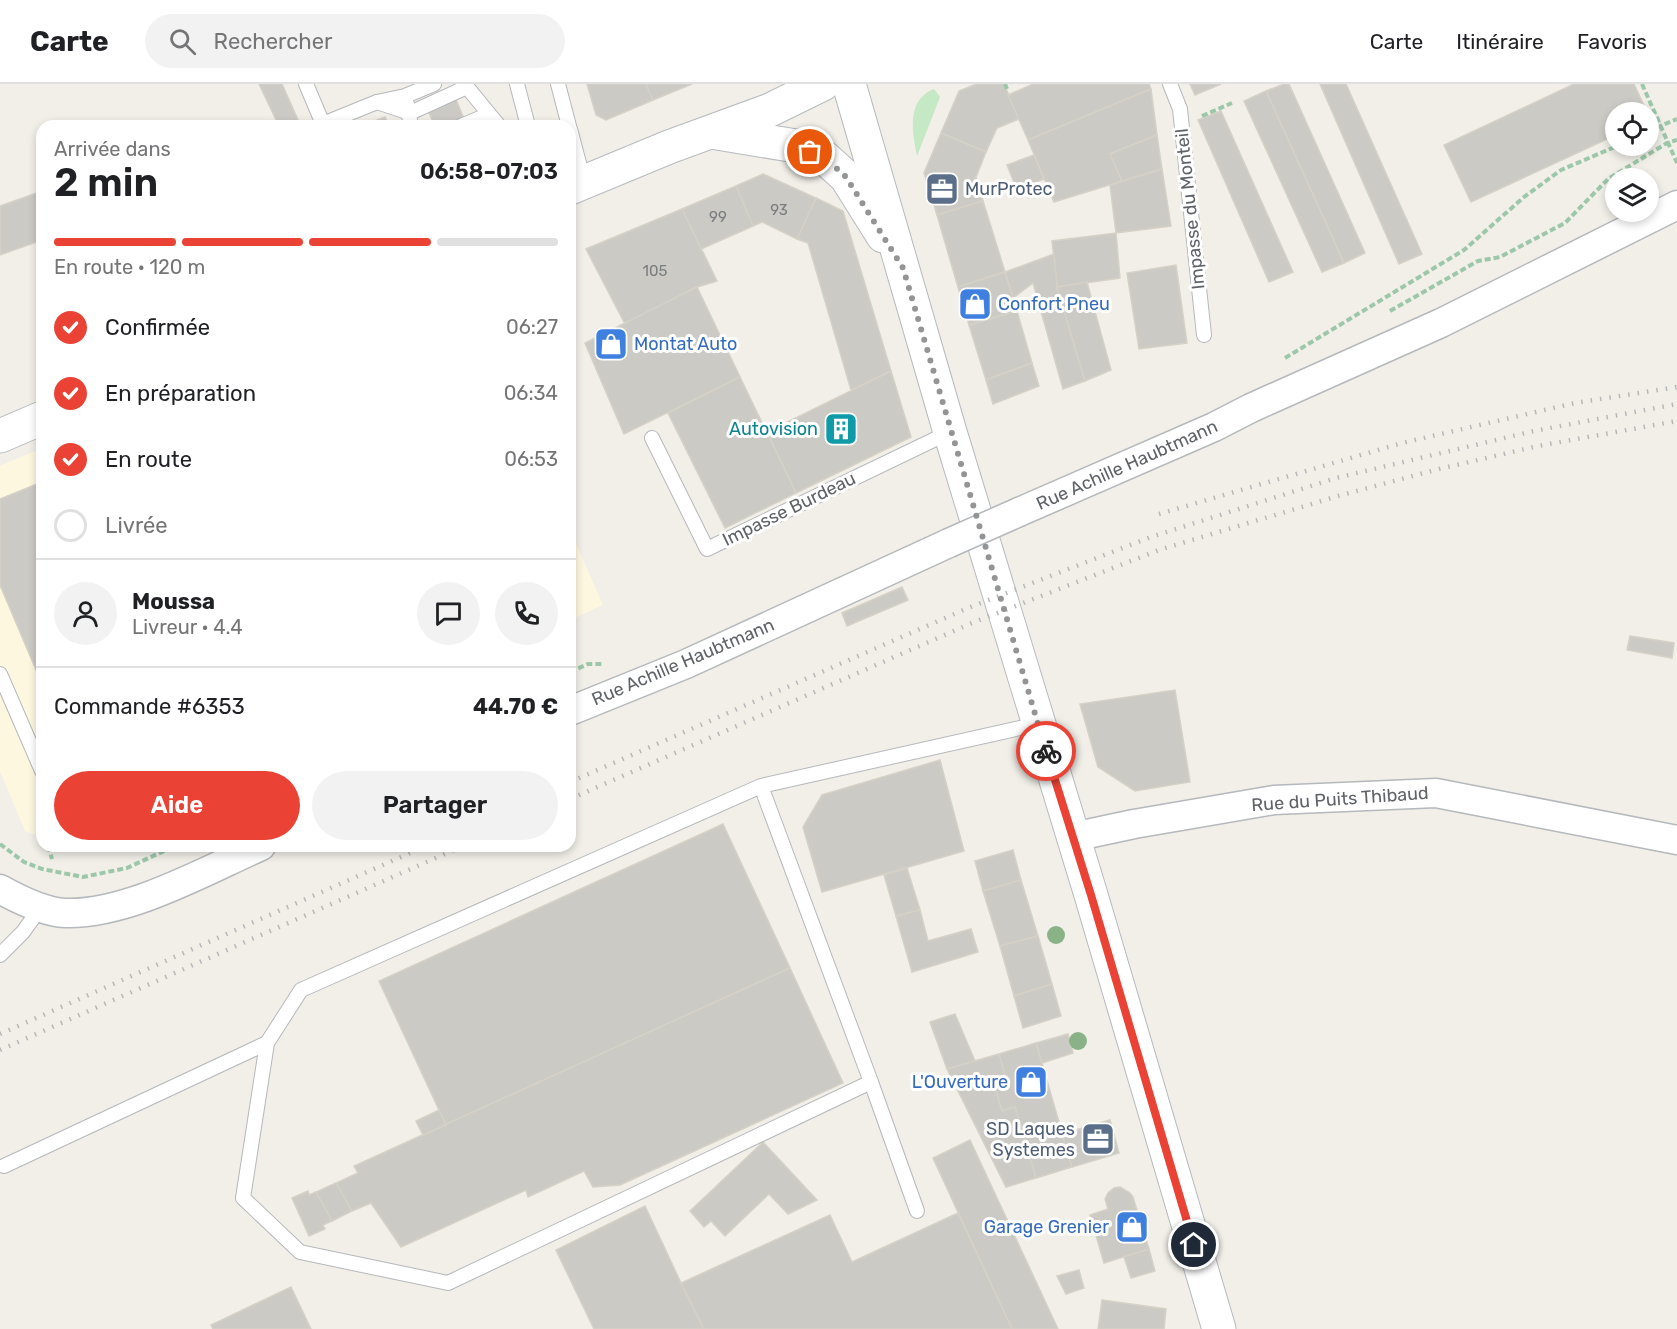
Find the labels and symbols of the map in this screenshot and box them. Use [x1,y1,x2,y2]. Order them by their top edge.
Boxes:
pin [784,126,835,177]
street label: Impasse du Monteil [1171,127,1209,291]
office icon: MurProtec [924,171,960,207]
place label: MurProtec [965,178,1053,200]
house number: 93 [770,201,788,219]
house number: 99 [709,208,727,226]
house number: 105 [643,262,668,280]
shop icon: Confort Pneu [957,286,993,322]
place label: Confort Pneu [998,293,1110,315]
shop icon: Montat Auto [593,326,629,362]
place label: Montat Auto [634,333,737,355]
building icon: Autovision [823,411,859,447]
street label: Rue Achille Haubtmann [1033,415,1221,515]
place label: Autovision [729,418,818,440]
street label: Impasse Burdeau [719,467,859,551]
street label: Rue Achille Haubtmann [588,614,778,710]
courier [1016,721,1076,781]
street label: Rue du Puits Thibaud [1251,782,1429,816]
shop icon: L'Ouverture [1013,1064,1049,1100]
place label: L'Ouverture [912,1071,1008,1093]
place label: SD Laques Systemes [986,1118,1075,1161]
office icon: SD Laques Systemes [1080,1121,1116,1157]
shop icon: Garage Grenier [1114,1209,1150,1245]
place label: Garage Grenier [984,1216,1109,1238]
pin [1168,1219,1219,1270]

